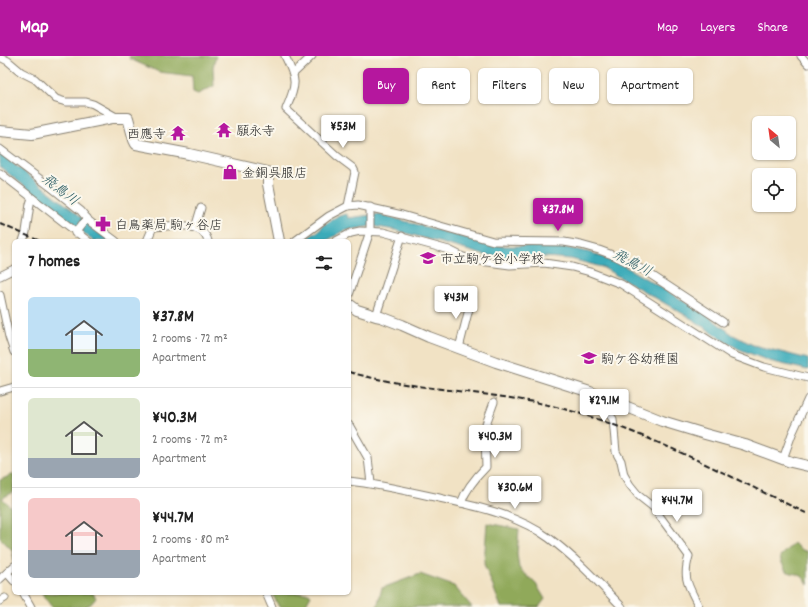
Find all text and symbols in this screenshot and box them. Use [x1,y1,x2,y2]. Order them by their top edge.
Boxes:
text: Map [20,15,49,42]
text: Map [657,18,678,38]
text: Layers [700,18,735,38]
text: Share [757,18,788,38]
chip: Buy [363,68,409,104]
chip: Rent [417,68,470,104]
chip: Filters [478,68,541,104]
chip: New [549,68,599,104]
chip: Apartment [607,68,693,104]
pin: ¥53M [319,115,367,149]
north arrow [752,116,796,160]
map controls [752,116,796,212]
text: ¥53M [330,118,356,137]
temple icon: 願永寺 [215,121,233,139]
place label: 願永寺 [236,123,275,142]
temple icon: 西應寺 [169,124,187,142]
place label: 西應寺 [127,126,166,145]
shop icon: 金銅呉服店 [221,163,239,181]
place label: 金銅呉服店 [242,165,307,184]
button: locate [752,168,796,212]
water label: 飛鳥川 [37,170,82,211]
pin: ¥37.8M [525,198,591,232]
text: ¥37.8M [542,201,574,220]
pharmacy icon: 白鳥薬局 駒ヶ谷店 [94,215,112,233]
place label: 白鳥薬局 駒ヶ谷店 [115,217,222,236]
water label: 飛鳥川 [609,245,655,282]
school or university icon: 市立駒ケ谷小学校 [419,249,437,267]
text: 7 homes [28,251,80,275]
place label: 市立駒ケ谷小学校 [440,251,544,270]
icon: filters [313,252,335,274]
pin: ¥43M [432,286,480,320]
text: ¥43M [443,289,469,308]
text: ¥37.8M [152,306,194,330]
icon: home [60,313,108,361]
text: 2 rooms · 72 m² [152,330,228,349]
text: Apartment [152,349,206,368]
school or university icon: 駒ケ谷幼稚園 [580,349,598,367]
place label: 駒ケ谷幼稚園 [601,351,679,370]
pin: ¥29.1M [571,389,637,423]
text: ¥29.1M [589,392,619,411]
text: ¥40.3M [152,407,197,431]
icon: home [60,414,108,462]
pin: ¥40.3M [462,425,528,459]
text: ¥40.3M [478,428,512,447]
text: 2 rooms · 72 m² [152,431,228,450]
text: Apartment [152,450,206,469]
pin: ¥30.6M [482,476,548,510]
text: ¥30.6M [497,479,533,498]
pin: ¥44.7M [644,489,710,523]
text: ¥44.7M [661,492,693,511]
text: ¥44.7M [152,507,194,531]
icon: home [60,514,108,562]
text: 2 rooms · 80 m² [152,531,229,550]
text: Apartment [152,550,206,569]

